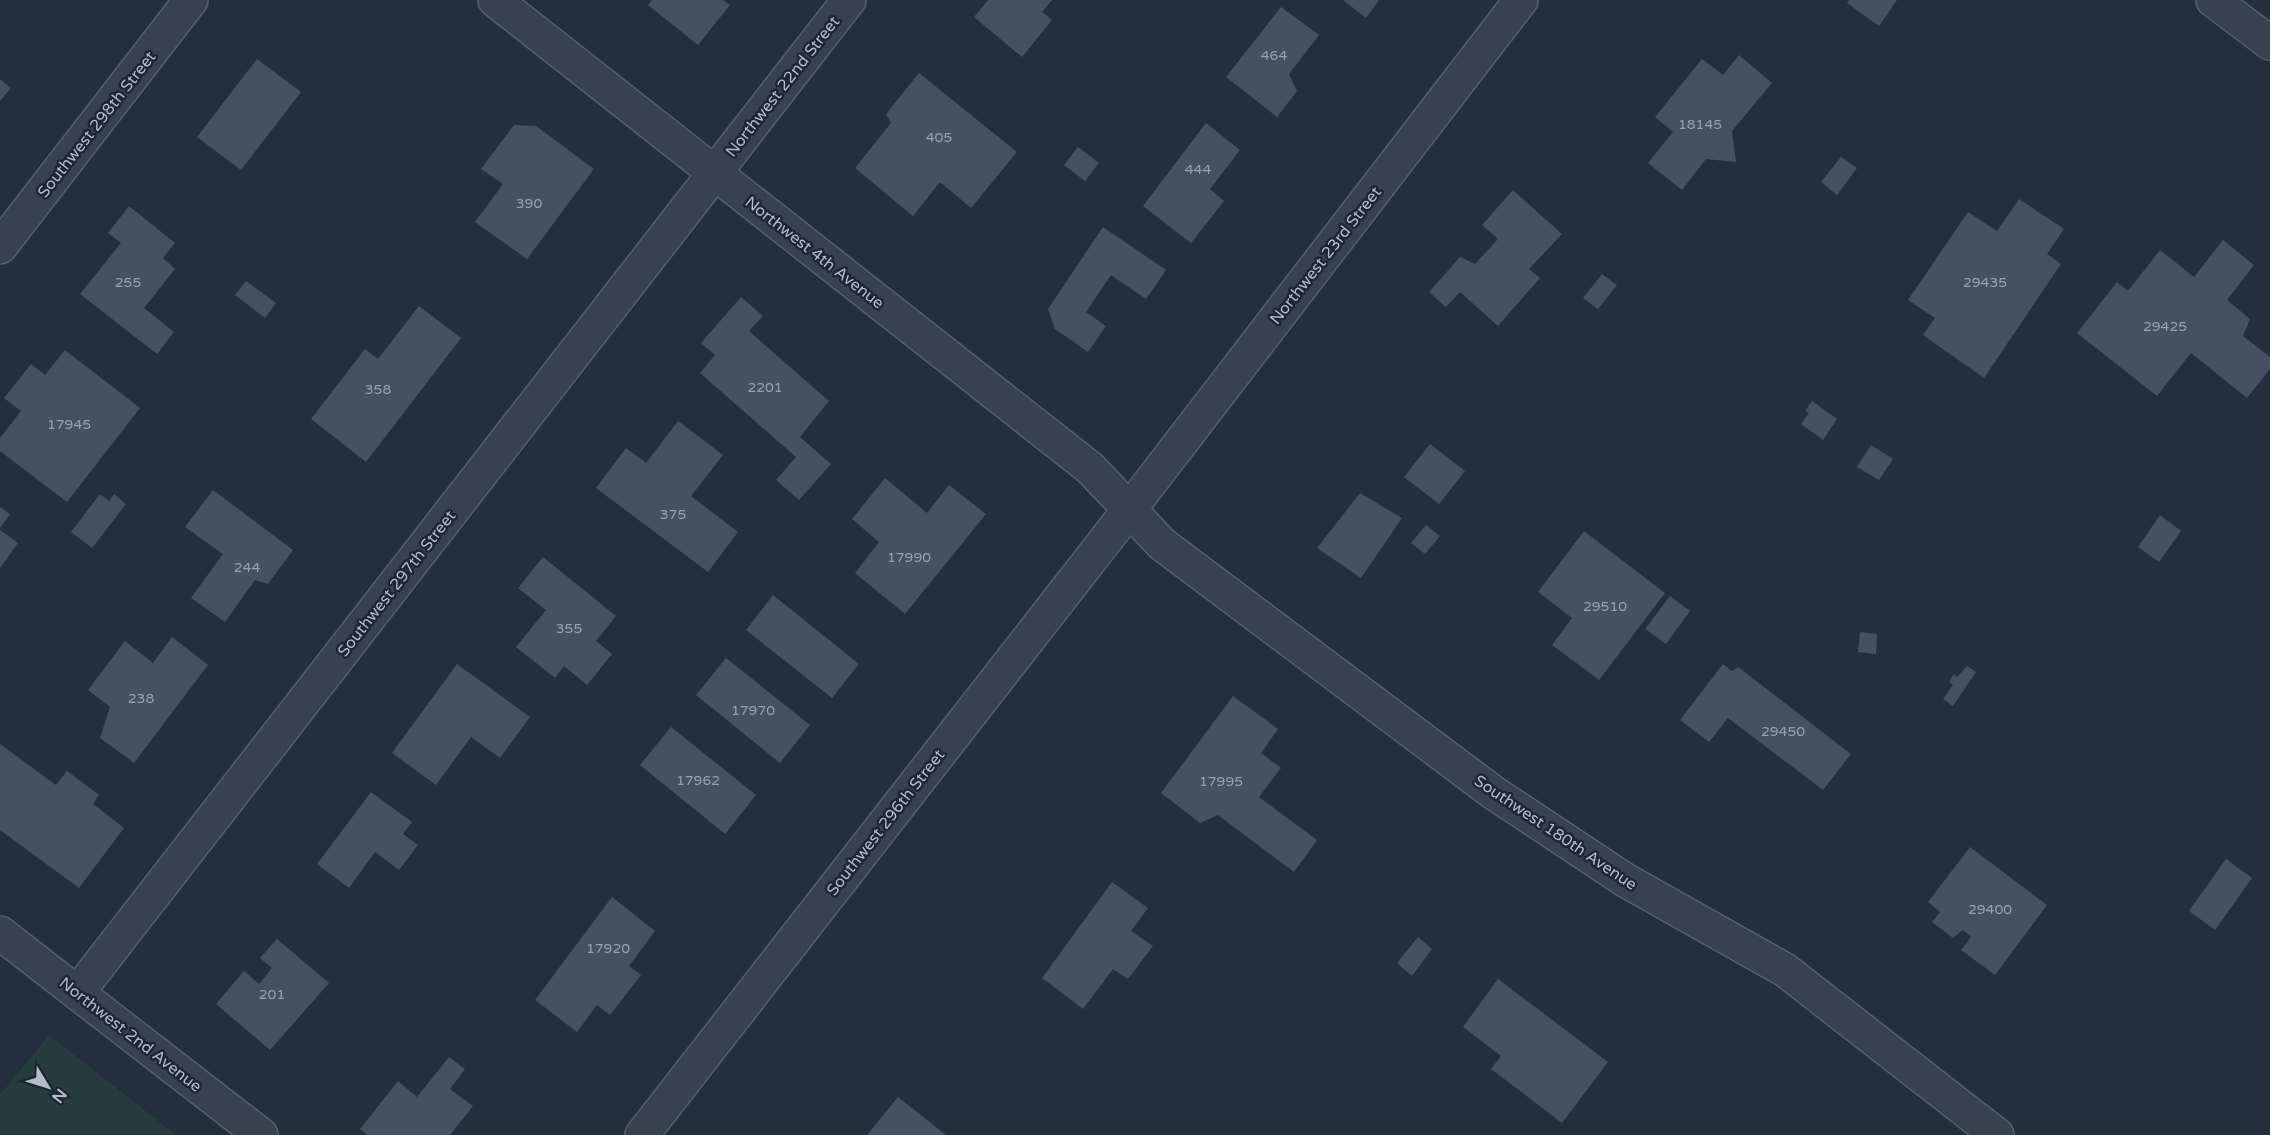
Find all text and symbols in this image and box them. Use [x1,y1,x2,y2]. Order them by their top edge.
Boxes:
street label: Northwest 22nd Street [721,12,844,161]
street label: Southwest 298th Street [33,47,160,202]
house number: 464 [1261,47,1287,64]
house number: 18145 [1678,116,1722,133]
house number: 405 [926,129,952,146]
house number: 444 [1185,161,1211,178]
street label: Northwest 23rd Street [1266,183,1386,329]
street label: Northwest 4th Avenue [741,192,888,313]
house number: 390 [516,195,542,212]
house number: 255 [115,274,141,291]
house number: 29435 [1963,274,2007,291]
house number: 29425 [2143,318,2187,335]
house number: 2201 [747,379,783,396]
house number: 358 [365,381,391,398]
house number: 17945 [47,416,91,433]
street label: Southwest 297th Street [333,506,460,661]
house number: 375 [660,506,686,523]
house number: 17990 [887,549,931,566]
house number: 244 [234,559,260,576]
house number: 29510 [1583,598,1627,615]
house number: 355 [556,620,582,637]
house number: 238 [128,690,154,707]
house number: 17970 [731,702,775,719]
house number: 29450 [1761,723,1805,740]
street label: Southwest 296th Street [822,745,949,900]
street label: Southwest 180th Avenue [1470,771,1641,895]
house number: 17962 [676,772,720,789]
house number: 17995 [1199,773,1243,790]
house number: 29400 [1968,901,2012,918]
house number: 17920 [586,940,630,957]
street label: Northwest 2nd Avenue [56,973,206,1095]
house number: 201 [259,986,285,1003]
north arrow [18,1057,78,1117]

